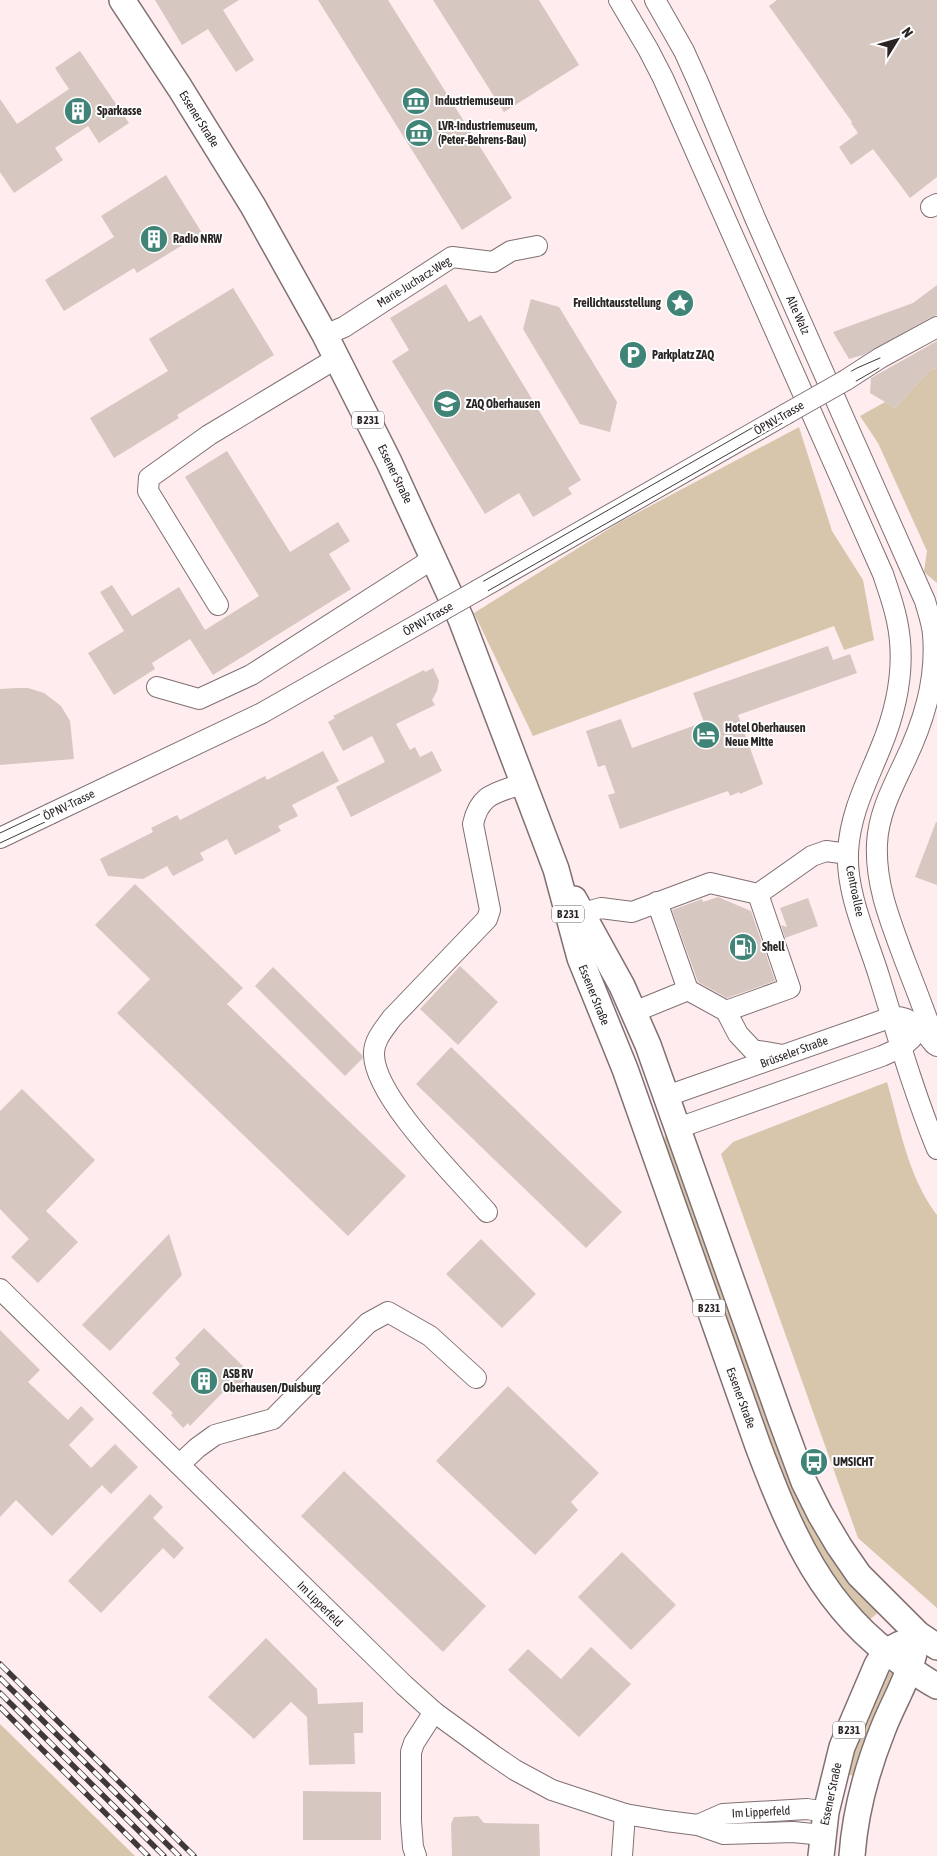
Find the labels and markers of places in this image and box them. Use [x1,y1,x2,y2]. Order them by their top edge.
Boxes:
museum icon: Industriemuseum [401,86,431,116]
place label: Industriemuseum [435,94,514,108]
building icon: Sparkasse [63,96,93,126]
place label: Sparkasse [97,104,142,118]
museum icon: LVR-Industriemuseum, (Peter-Behrens-Bau) [404,118,434,148]
place label: LVR-Industriemuseum, (Peter-Behrens-Bau) [438,119,537,147]
building icon: Radio NRW [139,224,169,254]
place label: Radio NRW [173,232,222,246]
place icon: Freilichtausstellung [665,288,695,318]
place label: Freilichtausstellung [573,296,662,310]
parking icon: Parkplatz ZAQ [618,340,648,370]
place label: Parkplatz ZAQ [652,348,714,362]
school or university icon: ZAQ Oberhausen [432,389,462,419]
place label: ZAQ Oberhausen [466,397,540,411]
hotel icon: Hotel Oberhausen Neue Mitte [691,720,721,750]
place label: Hotel Oberhausen Neue Mitte [725,721,806,749]
fuel station icon: Shell [728,932,758,962]
place label: Shell [762,940,785,954]
building icon: ASB RV Oberhausen/Duisburg [189,1366,219,1396]
place label: ASB RV Oberhausen/Duisburg [222,1367,322,1395]
bus stop icon: UMSICHT [799,1447,829,1477]
place label: UMSICHT [833,1455,875,1469]

